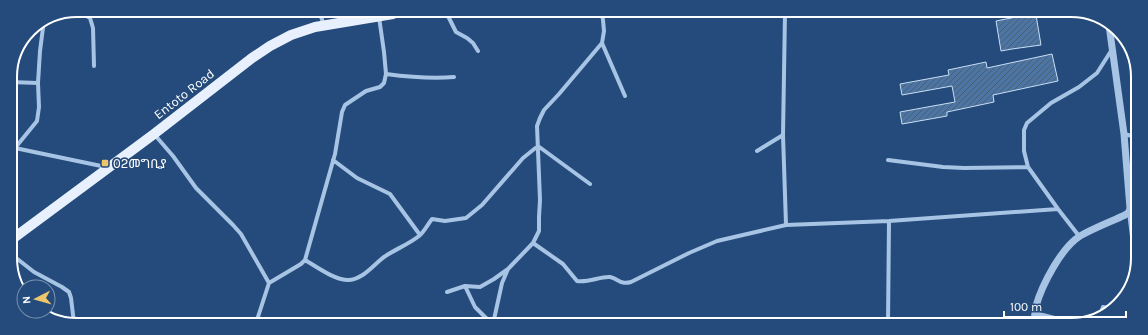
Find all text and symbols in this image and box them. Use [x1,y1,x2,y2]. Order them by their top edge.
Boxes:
street label: Entoto Road [151,66,217,122]
place label: 02መግቢያ [113,156,167,171]
marker: 02መግቢያ [100,158,110,168]
north arrow [16,279,56,319]
scale bar [1004,293,1126,319]
text: N [20,295,33,305]
text: 100 m [1010,300,1042,314]

